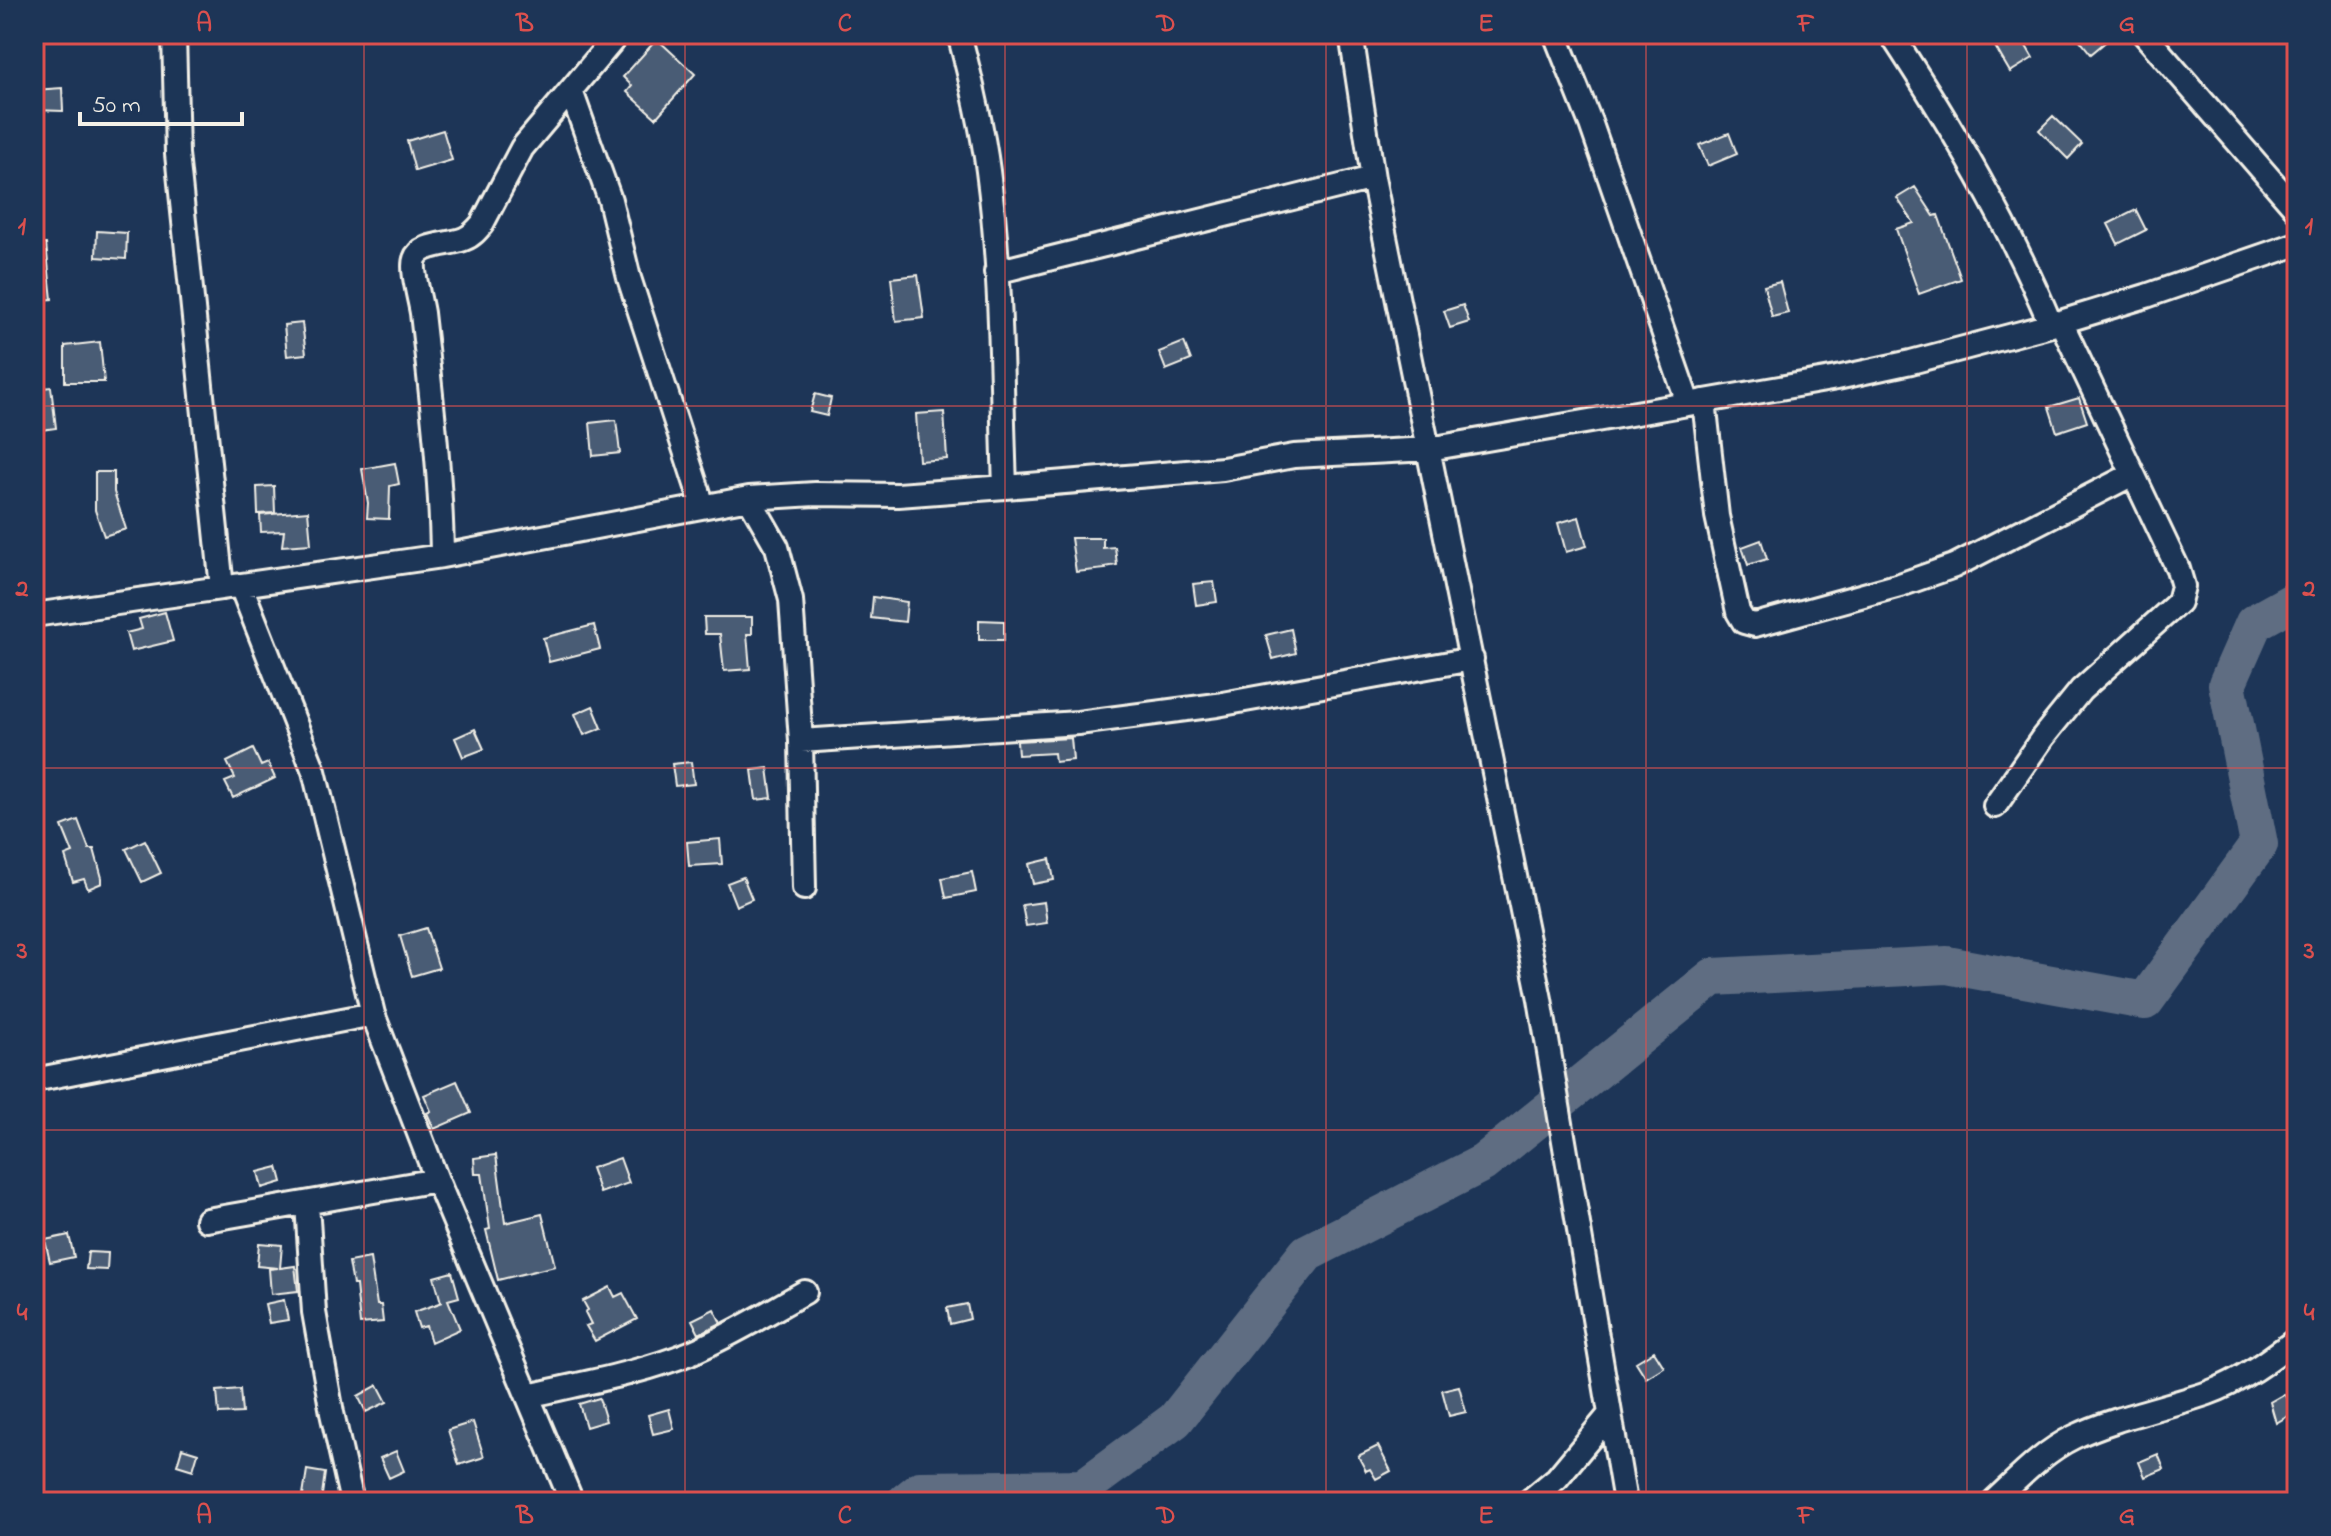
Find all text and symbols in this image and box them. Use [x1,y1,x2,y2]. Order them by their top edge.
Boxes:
text: A [196,6,212,44]
text: B [515,6,534,44]
text: C [838,6,852,44]
text: D [1155,6,1176,44]
text: E [1478,6,1494,44]
text: F [1796,6,1815,44]
text: G [2119,6,2135,44]
scale bar [80,76,242,126]
text: 50 m [92,89,141,124]
text: 1 [18,209,27,247]
text: 1 [2305,209,2314,247]
text: 2 [15,571,29,609]
text: 2 [2302,571,2316,609]
text: 3 [16,933,28,971]
text: 3 [2303,933,2315,971]
text: 4 [17,1295,28,1333]
text: 4 [2304,1295,2315,1333]
text: A [196,1498,212,1536]
text: B [515,1498,534,1536]
text: C [838,1498,852,1536]
text: D [1155,1498,1176,1536]
text: E [1478,1498,1494,1536]
text: F [1796,1498,1815,1536]
text: G [2119,1498,2135,1536]

